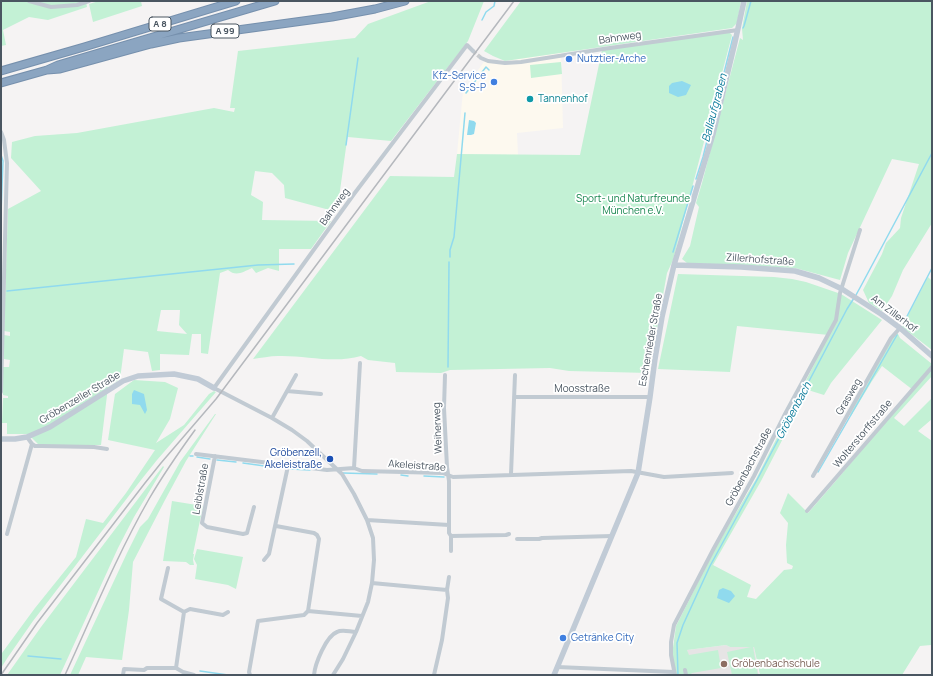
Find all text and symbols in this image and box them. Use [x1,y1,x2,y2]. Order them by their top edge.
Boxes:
road number: A 8 [149,17,171,31]
road number: A 99 [211,24,239,38]
street label: Bahnweg [598,29,642,47]
place label: Nutztier-Arche [577,53,646,65]
marker: Nutztier-Arche [564,54,574,64]
place label: Kfz-Service S-S-P [433,70,486,94]
water label: Ballaufgraben [700,72,730,144]
marker: Kfz-Service S-S-P [489,77,499,87]
place label: Tannenhof [538,93,588,105]
marker: Tannenhof [525,94,535,104]
street label: Bahnweg [318,186,352,228]
park label: Sport- und Naturfreunde München e.V. [576,193,690,216]
street label: Zillerhofstraße [726,252,794,268]
street label: Eschenrieder Straße [637,293,665,387]
street label: Am Zillerhof [869,293,919,335]
street label: Gröbenzeller Straße [38,369,122,427]
street label: Grasweg [834,377,864,417]
water label: Gröbenbach [773,380,815,442]
street label: Moosstraße [554,383,610,395]
street label: Wolterstorffstraße [831,397,895,471]
street label: Weiherweg [431,402,445,454]
street label: Gröbenbachstraße [723,426,775,508]
place label: Gröbenzell, Akeleistraße [264,447,322,470]
marker: Gröbenzell, Akeleistraße [325,454,335,464]
street label: Akeleistraße [388,458,446,474]
street label: Leiblstraße [191,463,211,515]
place label: Getränke City [571,632,634,644]
marker: Getränke City [558,633,568,643]
place label: Gröbenbachschule [732,658,820,670]
marker: Gröbenbachschule [719,659,729,669]

